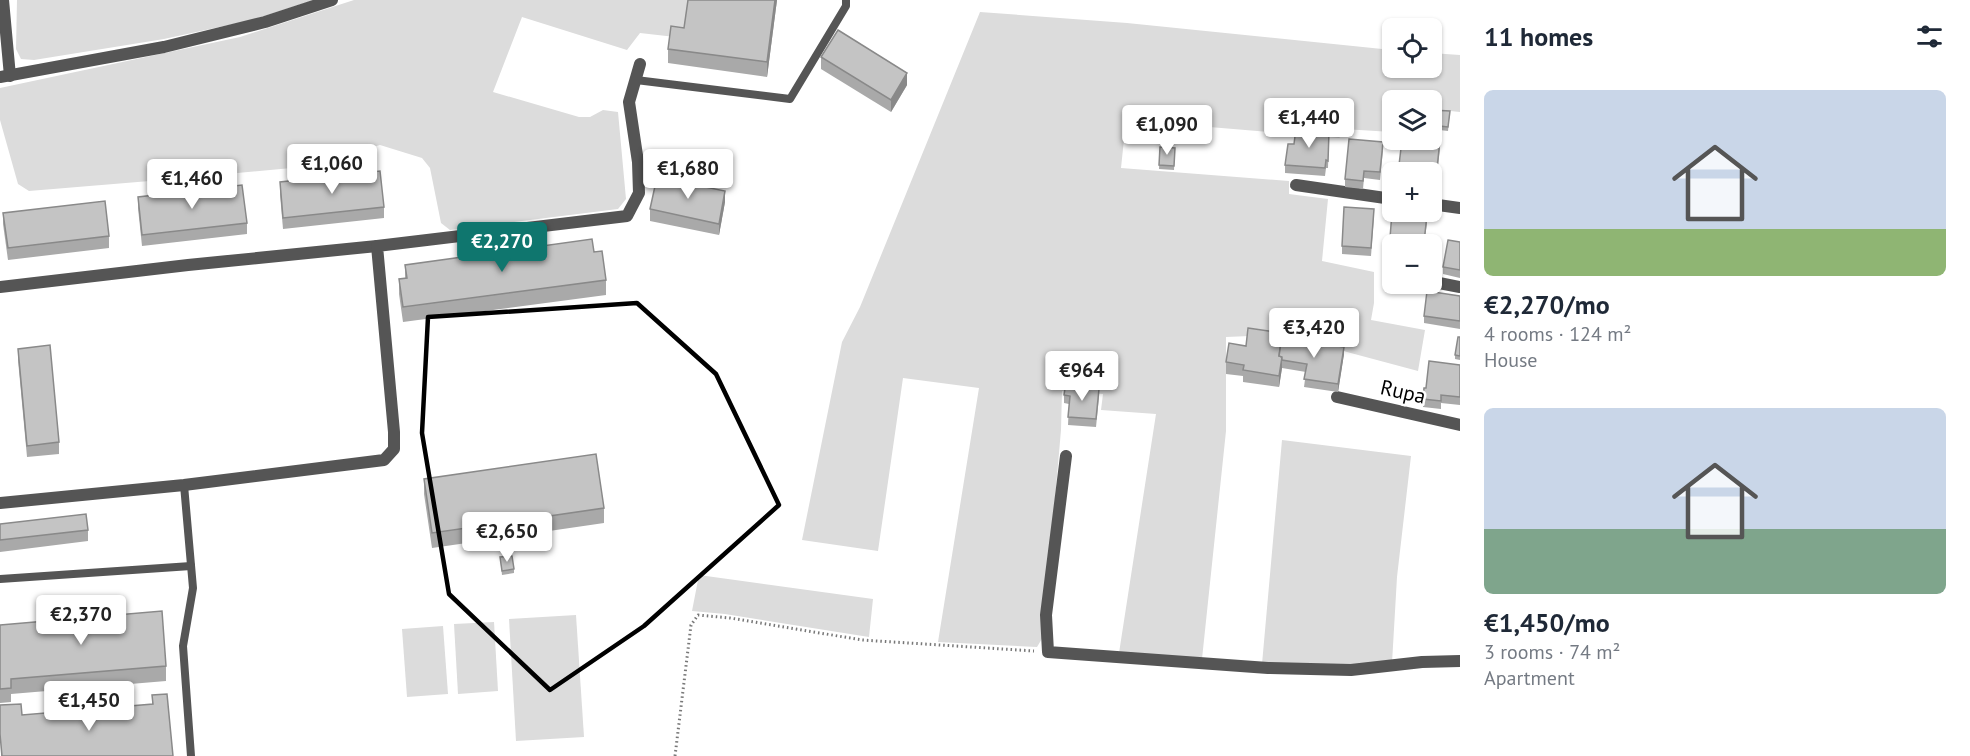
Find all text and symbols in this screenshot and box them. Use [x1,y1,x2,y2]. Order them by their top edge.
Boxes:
map controls [1382,18,1442,294]
button: locate [1382,18,1442,78]
text: 11 homes [1484,20,1593,53]
icon: filters [1913,20,1946,53]
button: layers [1382,90,1442,150]
pin: €1,440 [1260,98,1358,149]
text: €1,440 [1278,104,1340,130]
pin: €1,090 [1118,105,1216,156]
text: €1,090 [1136,111,1198,137]
icon: home [1661,129,1769,237]
pin: €1,060 [283,144,381,195]
pin: €1,680 [639,149,737,200]
text: €1,060 [301,150,363,176]
text: €1,680 [657,155,719,181]
pin: €1,460 [143,159,241,210]
button: + [1382,162,1442,222]
text: €1,460 [161,165,223,191]
pin: €2,270 [453,222,551,273]
text: €2,270 [471,228,533,254]
button: − [1382,234,1442,294]
text: €2,270/mo [1484,288,1610,321]
pin: €3,420 [1265,308,1363,359]
text: €3,420 [1283,314,1345,340]
text: 4 rooms · 124 m² [1484,321,1631,347]
text: House [1484,347,1538,373]
pin: €964 [1046,351,1118,402]
text: €964 [1059,357,1105,383]
street label: Rupa [1378,373,1428,410]
icon: home [1661,447,1769,555]
pin: €2,650 [458,512,556,563]
text: €2,650 [476,518,538,544]
pin: €2,370 [32,595,130,646]
text: €2,370 [50,601,112,627]
text: €1,450/mo [1484,606,1610,639]
text: 3 rooms · 74 m² [1484,639,1620,665]
text: Apartment [1484,665,1575,691]
pin: €1,450 [40,681,138,732]
text: €1,450 [58,687,120,713]

